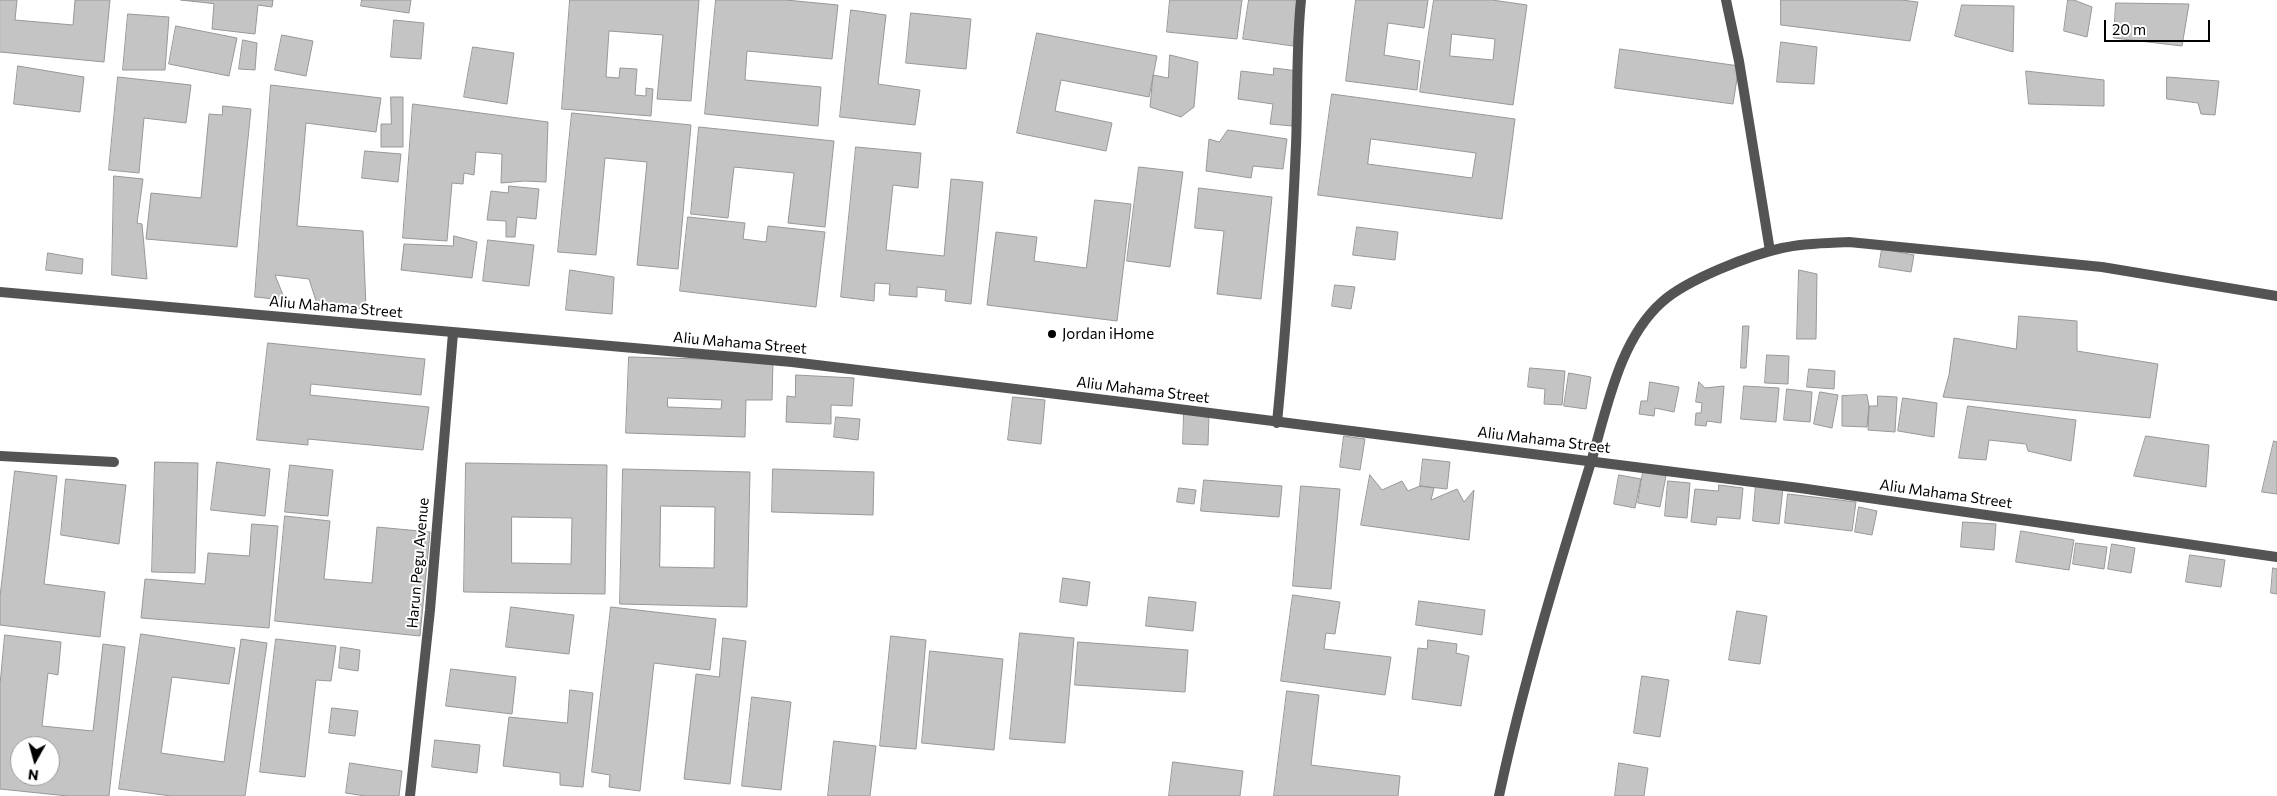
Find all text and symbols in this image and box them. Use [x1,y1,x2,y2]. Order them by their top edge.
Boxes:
scale bar [2107,10,2213,42]
text: 20 m [2112,20,2146,38]
street label: Aliu Mahama Street [268,292,404,322]
place label: Jordan iHome [1062,325,1154,343]
street label: Aliu Mahama Street [672,328,808,358]
marker: Jordan iHome [1046,328,1058,340]
street label: Aliu Mahama Street [1075,373,1211,407]
street label: Aliu Mahama Street [1476,423,1612,457]
street label: Aliu Mahama Street [1878,476,2014,512]
street label: Harun Pegu Avenue [403,497,433,629]
north arrow [10,736,60,786]
text: N [27,766,39,784]

